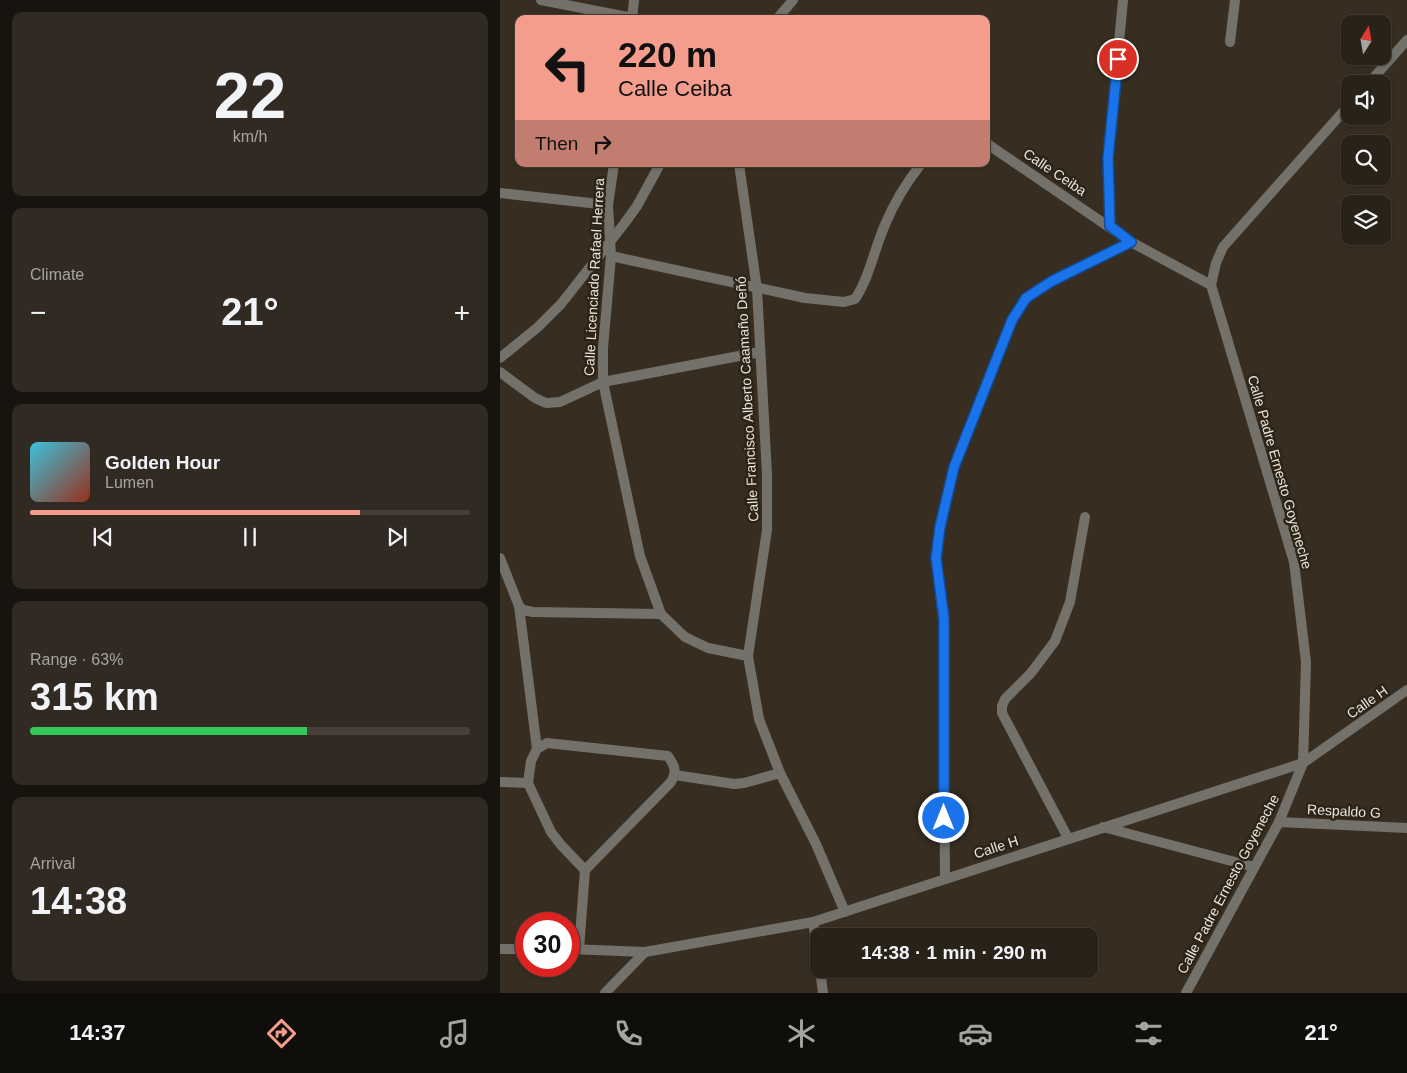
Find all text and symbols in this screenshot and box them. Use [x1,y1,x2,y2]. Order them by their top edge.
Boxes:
north arrow [1341,15,1391,65]
map controls [1341,15,1391,245]
icon: left [535,35,600,100]
text: 220 m [618,35,717,74]
pin [1097,38,1139,80]
icon: arrive [1104,45,1132,73]
text: 22 [214,59,286,132]
button: sound [1341,75,1391,125]
text: Calle Ceiba [618,76,732,101]
text: km/h [233,128,267,145]
icon: right [588,130,616,158]
text: Then [535,133,578,154]
button: search [1341,135,1391,185]
street label: Calle Ceiba [1021,145,1090,199]
street label: Calle Licenciado Rafael Herrera [581,177,607,377]
button: layers [1341,195,1391,245]
text: Climate [30,266,84,283]
street label: Calle Francisco Alberto Caamaño Deñó [733,276,761,522]
text: 21° [221,291,279,333]
text: − [30,297,46,328]
text: + [454,297,470,328]
street label: Calle Padre Ernesto Goyeneche [1245,373,1315,571]
text: Golden Hour [105,452,220,473]
text: Lumen [105,474,154,491]
icon: previous [89,523,117,551]
icon: pause [236,523,264,551]
icon: next [383,523,411,551]
text: Range · 63% [30,651,123,668]
text: 315 km [30,676,159,718]
street label: Calle H [1344,682,1390,722]
position arrow [917,791,969,843]
street label: Calle Padre Ernesto Goyeneche [1174,791,1282,976]
street label: Respaldo G [1307,801,1381,821]
street label: Calle H [972,832,1020,862]
text: Arrival [30,855,75,872]
text: 14:38 [30,880,127,922]
speed limit sign: 30 [515,912,580,977]
text: 14:38 · 1 min · 290 m [861,942,1047,963]
icon: directions [264,1016,299,1051]
icon: music [437,1016,472,1051]
icon: phone [611,1016,646,1051]
icon: climate [784,1016,819,1051]
icon: car [958,1016,993,1051]
icon: filters [1131,1016,1166,1051]
text: 14:37 [69,1020,125,1045]
text: 21° [1304,1020,1338,1045]

